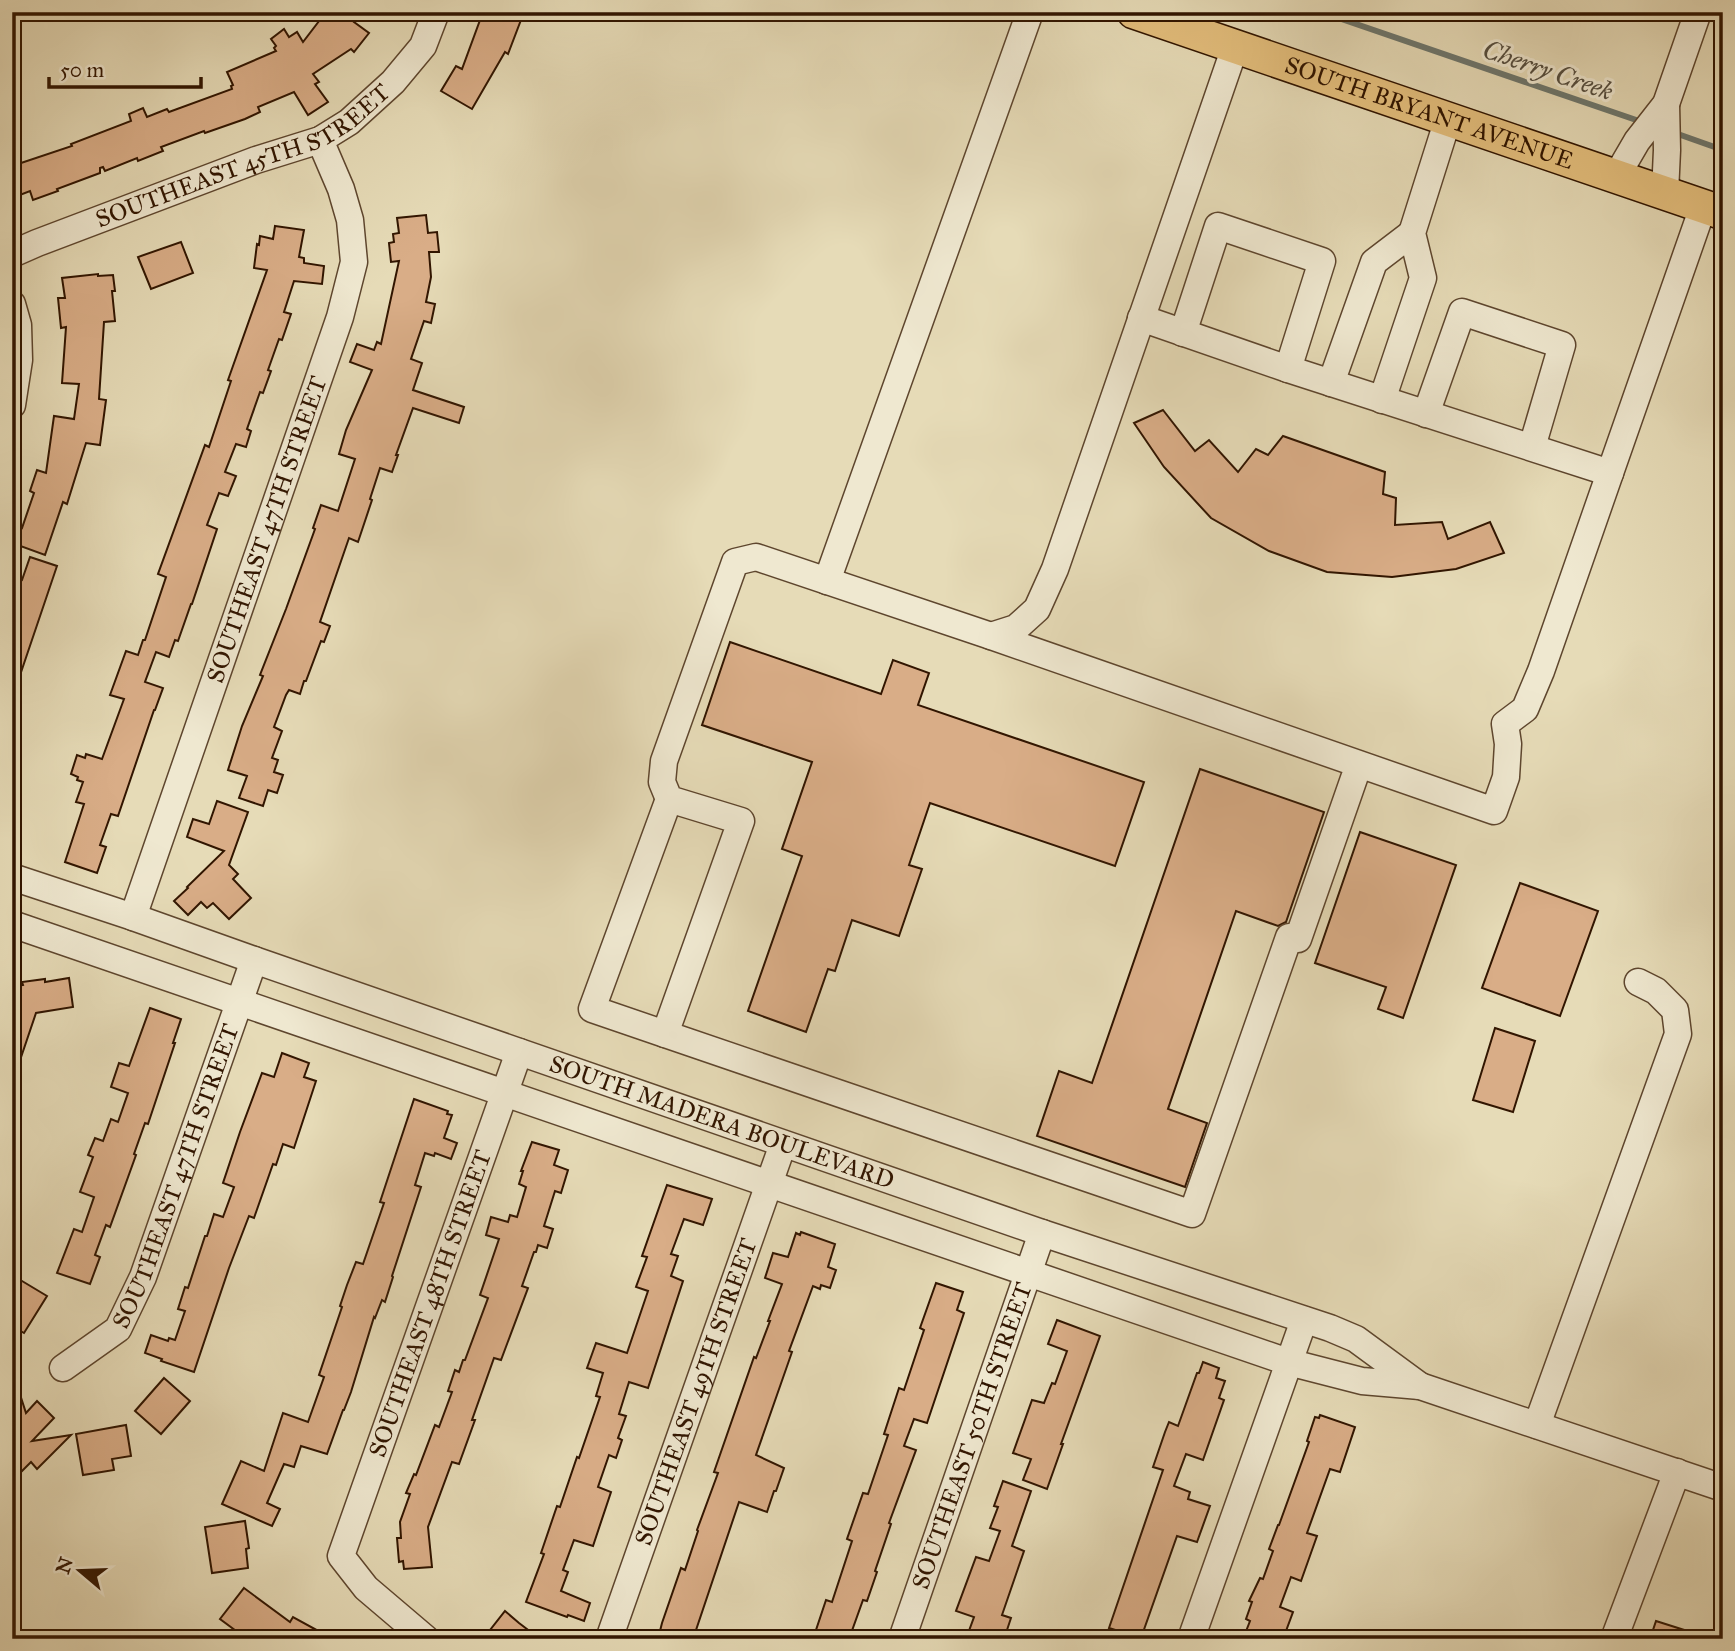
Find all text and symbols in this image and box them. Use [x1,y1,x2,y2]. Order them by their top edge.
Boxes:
water label: Cherry Creek [1479,33,1618,107]
scale bar [49,46,201,90]
street label: SOUTH BRYANT AVENUE [1281,50,1578,176]
text: 50 m [60,57,105,83]
street label: SOUTHEAST 45TH STREET [91,77,396,234]
street label: SOUTHEAST 47TH STREET [200,372,333,687]
street label: SOUTHEAST 47TH STREET [106,1020,245,1333]
street label: SOUTH MADERA BOULEVARD [545,1049,898,1196]
street label: SOUTHEAST 48TH STREET [362,1146,498,1461]
street label: SOUTHEAST 49TH STREET [628,1234,764,1549]
street label: SOUTHEAST 50TH STREET [905,1278,1039,1593]
north arrow [46,1536,116,1606]
text: N [51,1554,78,1577]

